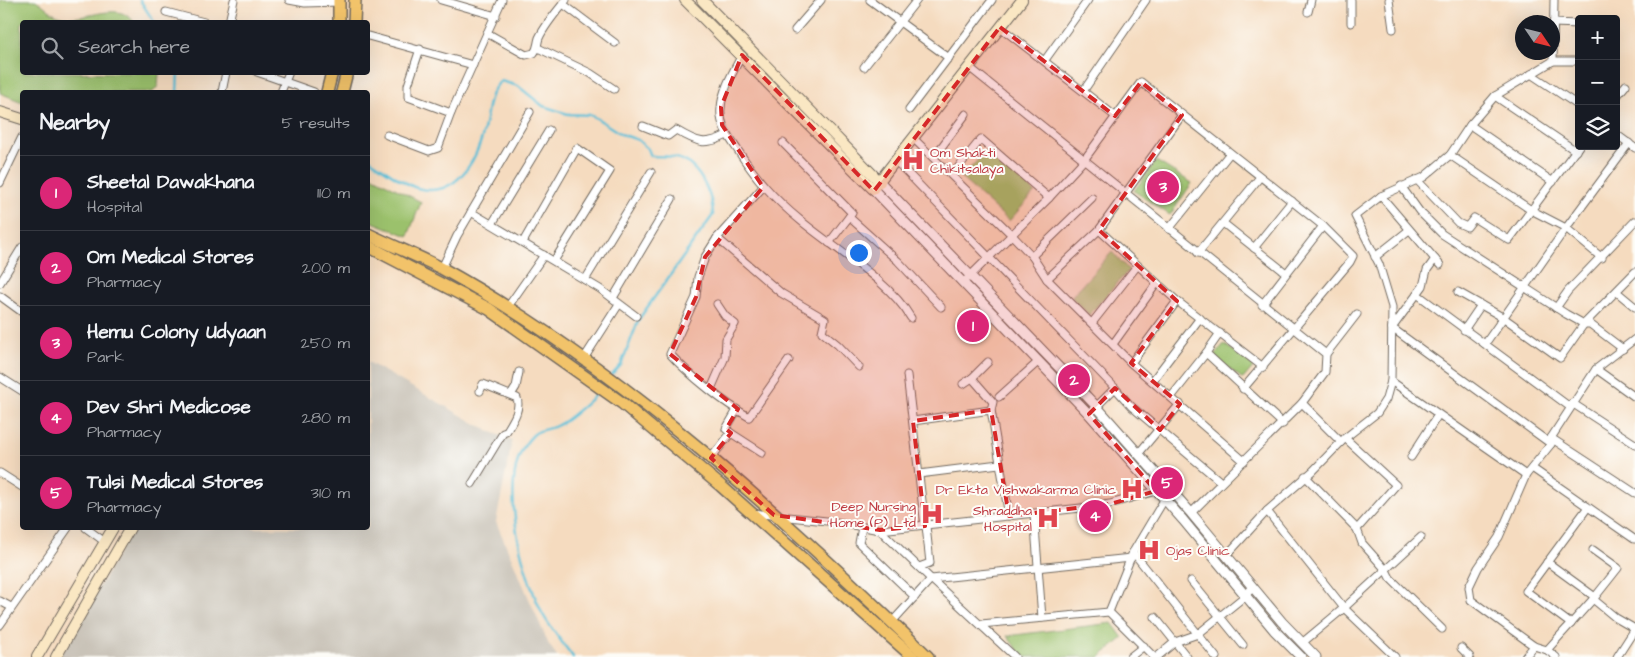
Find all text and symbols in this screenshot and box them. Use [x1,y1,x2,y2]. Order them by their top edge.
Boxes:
north arrow [1515,15,1560,60]
map controls [1575,15,1620,150]
button: + [1575,15,1620,60]
search box [20,20,370,75]
icon: search [38,34,66,62]
text: Search here [78,34,190,61]
button: − [1575,60,1620,105]
button: layers [1575,105,1620,150]
text: Nearby [40,108,110,137]
text: 5 results [282,112,350,134]
place label: Om Shakti Chikitsalaya [930,143,1004,179]
hospital icon: Om Shakti Chikitsalaya [900,147,926,173]
pin: 3 [1147,168,1179,206]
text: Sheetal Dawakhana [87,169,254,196]
text: 1 [55,182,57,204]
text: 110 m [317,182,350,204]
text: Hospital [87,196,142,218]
your location [846,240,872,266]
text: Om Medical Stores [87,244,254,271]
text: 2 [51,257,61,279]
text: 200 m [302,257,350,279]
text: Pharmacy [87,271,162,293]
pin: 1 [957,307,989,345]
text: Hemu Colony Udyaan [87,319,266,346]
text: 3 [52,332,60,354]
text: 250 m [301,332,350,354]
text: Park [87,346,124,368]
pin: 2 [1058,361,1090,399]
text: Dev Shri Medicose [87,394,251,421]
text: 4 [51,407,61,429]
text: 280 m [302,407,350,429]
text: Pharmacy [87,421,162,443]
pin: 5 [1151,464,1183,502]
text: Tulsi Medical Stores [87,469,263,496]
hospital icon: Dr Ekta Vishwakarma Clinic [1119,476,1145,502]
place label: Dr Ekta Vishwakarma Clinic [936,480,1116,500]
text: 5 [50,482,62,504]
text: 310 m [311,482,350,504]
text: Pharmacy [87,496,162,518]
place label: Deep Nursing Home (P) Ltd [829,497,916,533]
pin: 4 [1079,497,1111,535]
hospital icon: Deep Nursing Home (P) Ltd [919,501,945,527]
place label: Shraddha Hospital [973,501,1032,537]
hospital icon: Shraddha Hospital [1035,505,1061,531]
hospital icon: Ojas Clinic [1136,537,1162,563]
place label: Ojas Clinic [1166,541,1230,561]

